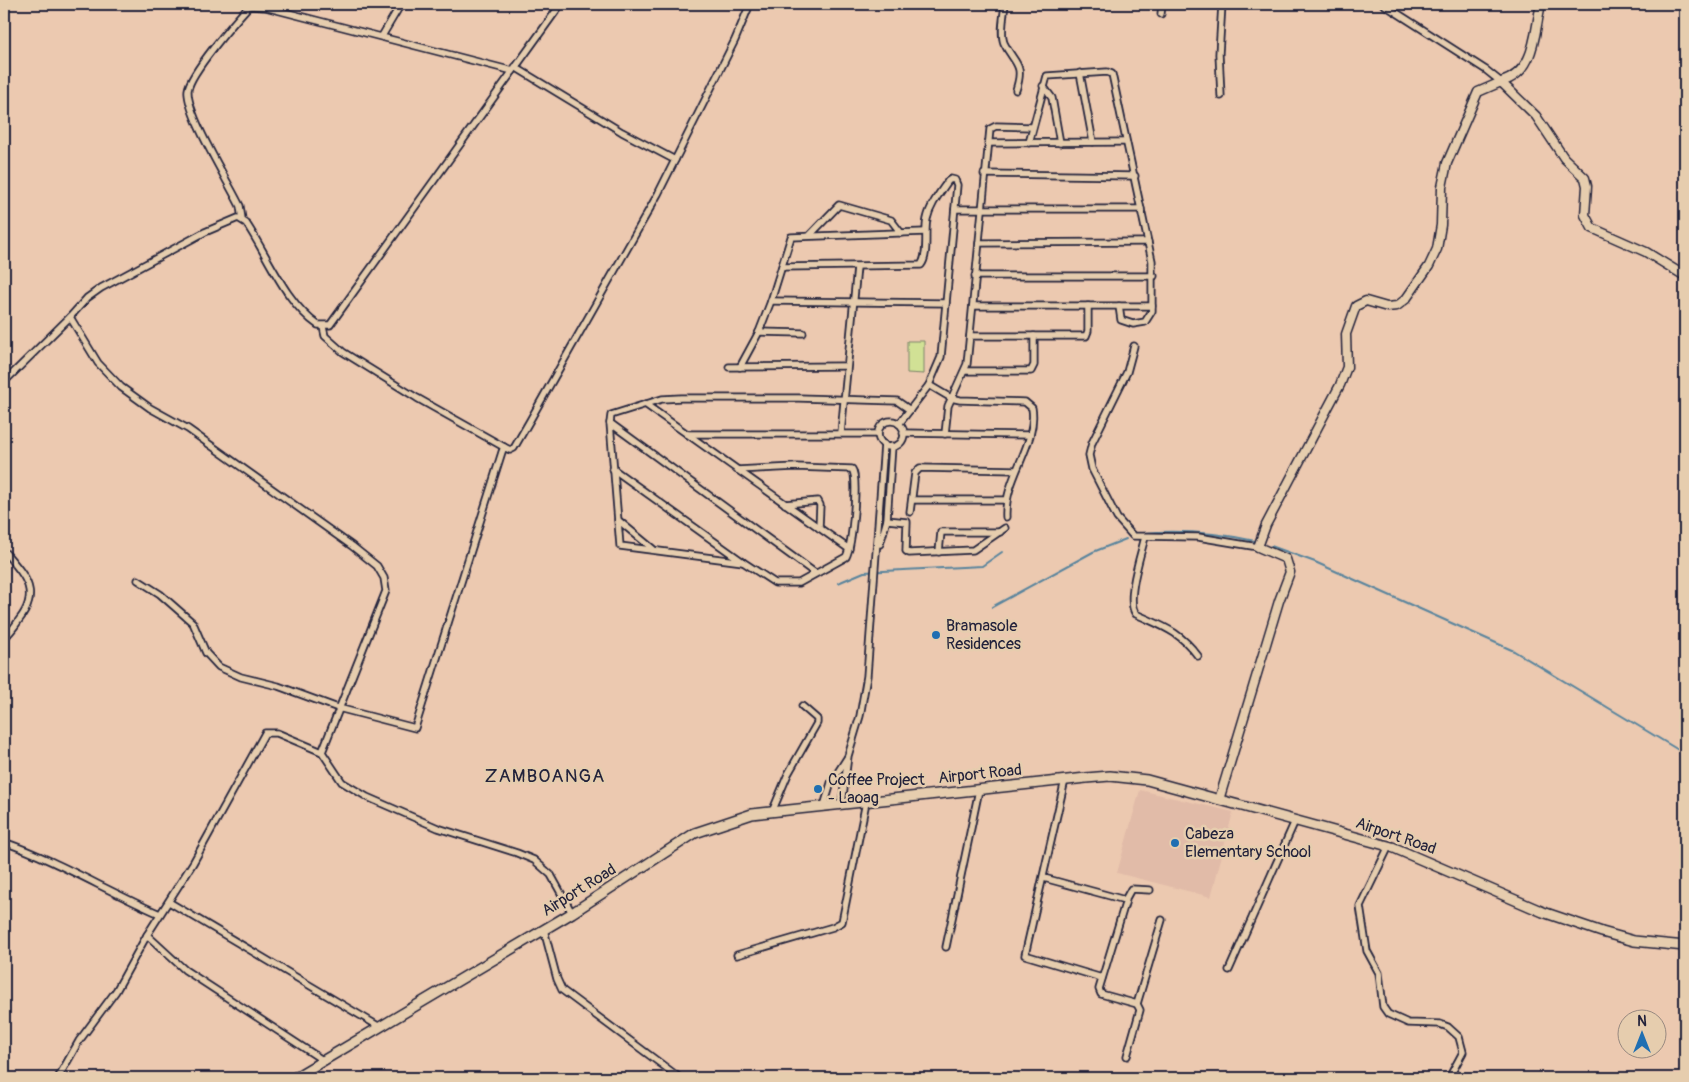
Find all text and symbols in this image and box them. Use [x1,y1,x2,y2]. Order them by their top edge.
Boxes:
place label: Bramasole Residences [946,616,1021,654]
marker: Bramasole Residences [930,629,942,641]
street label: Airport Road [937,760,1023,788]
district label: ZAMBOANGA [485,764,605,788]
place label: Coffee Project - Laoag [828,770,925,808]
marker: Coffee Project - Laoag [812,783,824,795]
street label: Airport Road [1353,813,1439,859]
place label: Cabeza Elementary School [1185,824,1311,862]
marker: Cabeza Elementary School [1169,837,1181,849]
street label: Airport Road [538,859,620,921]
north arrow [1616,1010,1666,1060]
text: N [1637,1013,1647,1030]

